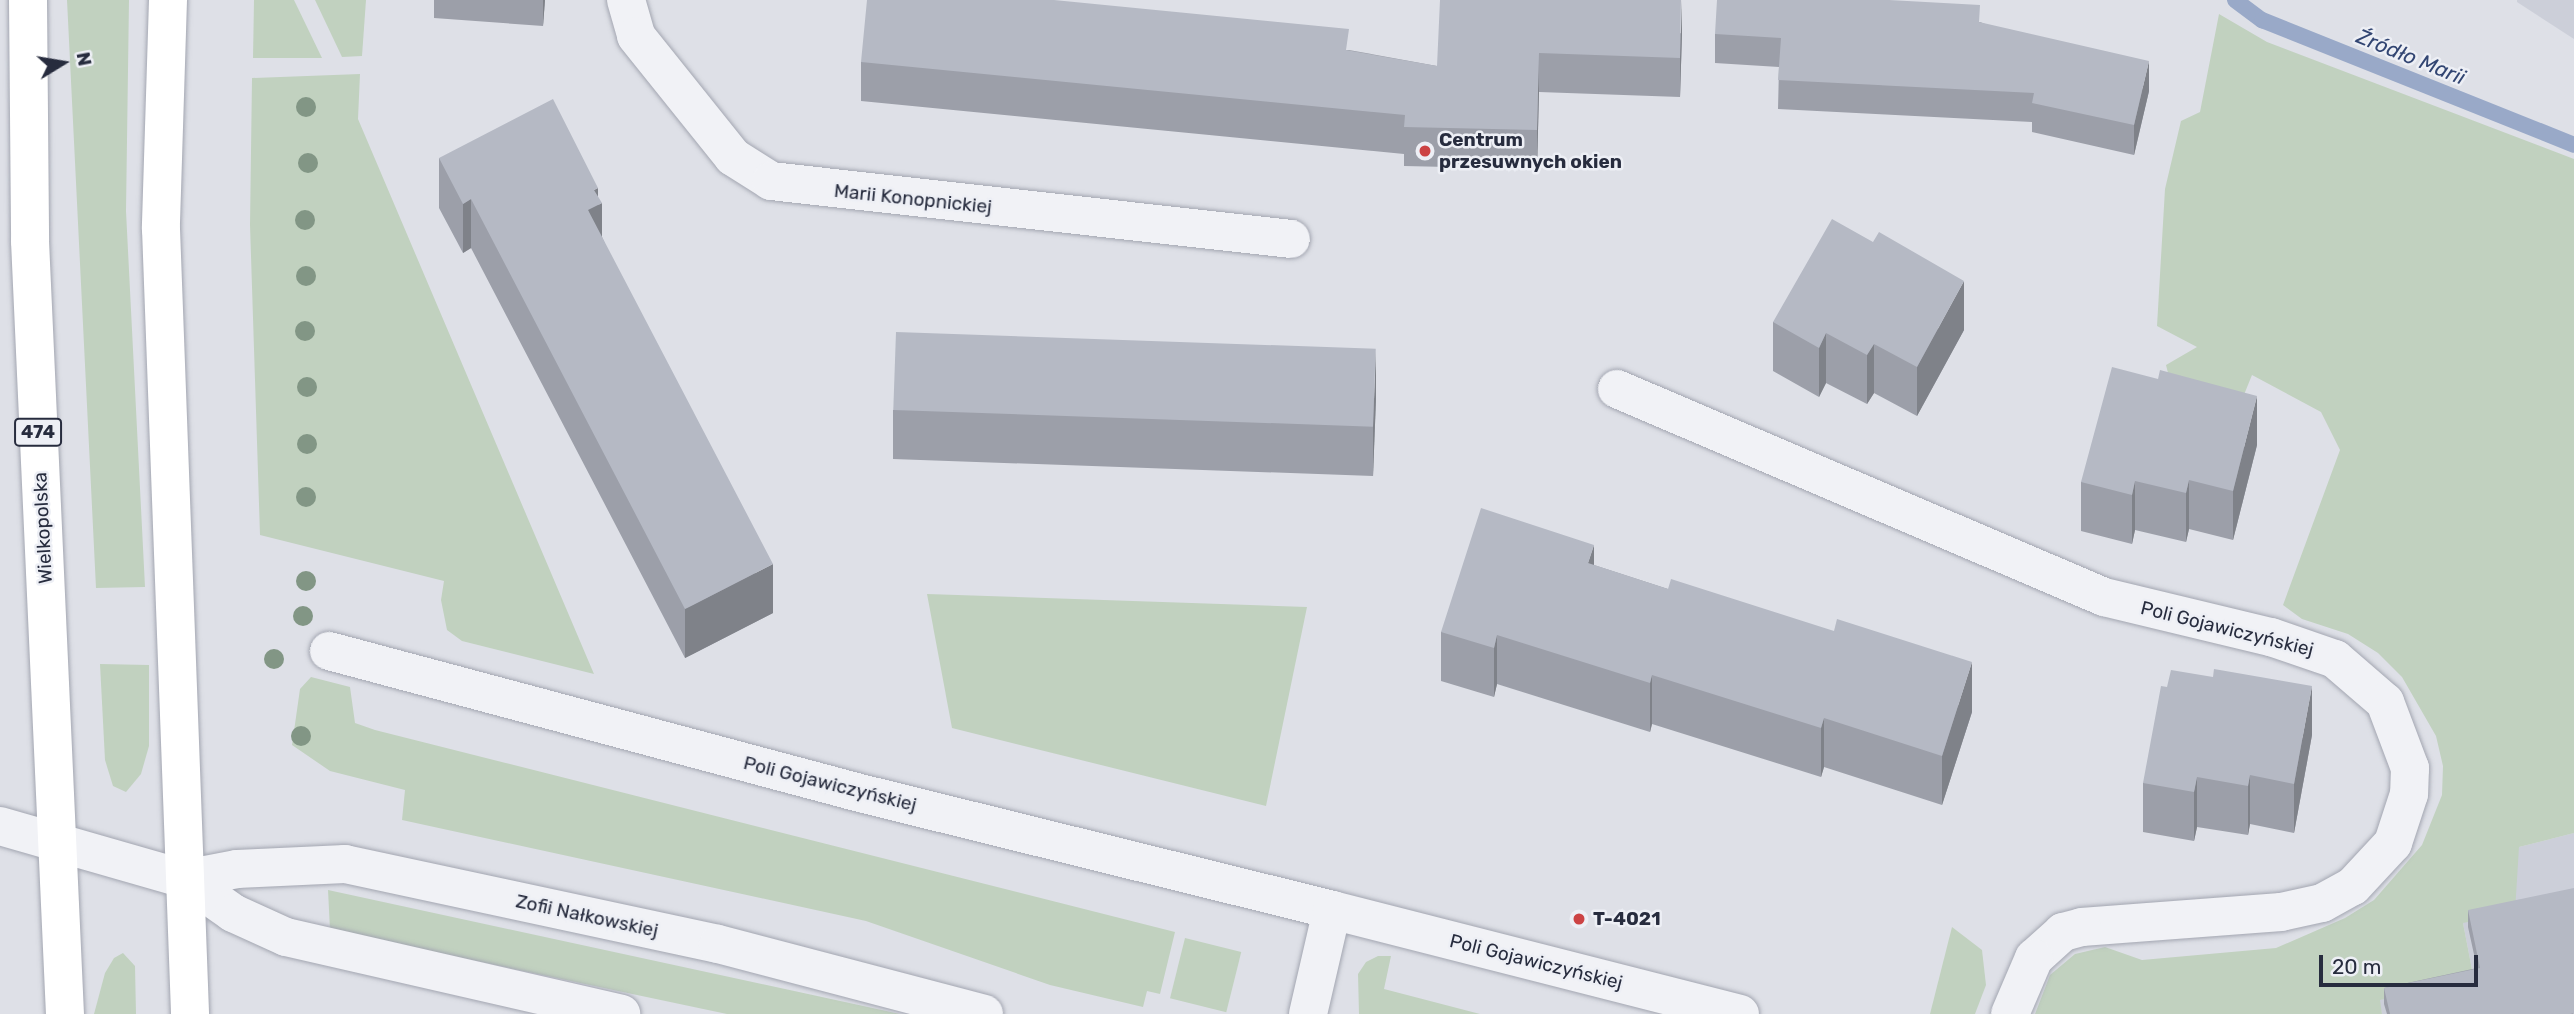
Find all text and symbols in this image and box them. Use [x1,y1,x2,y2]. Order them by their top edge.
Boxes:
water label: Źródło Marii [2353,24,2469,90]
north arrow [28,28,98,98]
text: N [72,50,97,68]
place label: Centrum przesuwnych okien [1439,129,1622,173]
marker: Centrum przesuwnych okien [1417,143,1433,159]
street label: Marii Konopnickiej [833,179,993,219]
road number: 474 [14,418,62,446]
street label: Wielkopolska [29,472,57,584]
street label: Poli Gojawiczyńskiej [2138,596,2316,662]
street label: Poli Gojawiczyńskiej [741,751,919,817]
street label: Zofii Nałkowskiej [514,890,660,942]
place label: T-4021 [1593,908,1661,930]
marker: T-4021 [1571,911,1587,927]
street label: Poli Gojawiczyńskiej [1447,929,1625,995]
scale bar [2322,940,2481,984]
text: 20 m [2332,954,2381,979]

